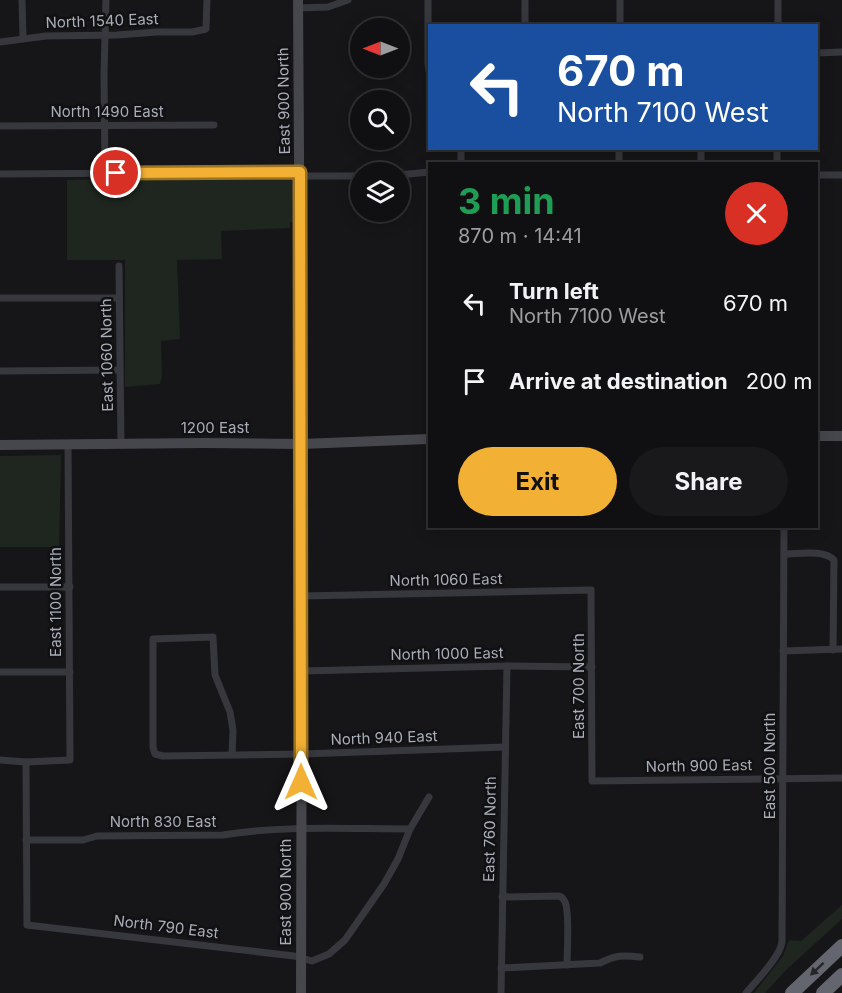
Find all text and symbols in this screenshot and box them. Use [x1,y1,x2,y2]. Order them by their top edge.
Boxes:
street label: North 1540 East [45,9,159,32]
north arrow [350,18,410,78]
map controls [350,18,410,222]
text: 670 m [557,45,685,96]
street label: East 900 North [273,47,294,155]
icon: left [458,48,536,126]
button: search [350,90,410,150]
text: North 7100 West [557,96,769,129]
street label: North 1490 East [50,102,164,121]
pin [90,147,141,198]
icon: arrive [99,156,132,189]
button: layers [350,162,410,222]
text: 3 min [458,179,555,223]
button: close [725,182,788,245]
text: 870 m · 14:41 [458,224,582,248]
text: Turn left [509,278,599,304]
icon: left [458,287,491,320]
text: 670 m [723,290,788,316]
street label: East 1060 North [96,298,117,412]
text: North 7100 West [509,304,666,328]
icon: arrive [458,365,491,398]
text: Arrive at destination [509,368,728,394]
text: 200 m [746,368,812,394]
street label: 1200 East [181,418,249,437]
button: Exit [458,447,617,516]
button: Share [629,447,788,516]
street label: East 1100 North [46,547,65,657]
street label: North 1060 East [389,569,503,590]
street label: East 700 North [569,633,588,739]
street label: North 1000 East [390,643,504,664]
street label: East 500 North [760,713,779,819]
street label: North 940 East [330,726,438,749]
position arrow [269,750,333,814]
street label: North 900 East [645,755,753,776]
street label: East 760 North [479,776,500,882]
street label: North 830 East [110,812,216,831]
street label: East 900 North [276,839,295,945]
street label: North 790 East [112,911,220,942]
one-way arrow [809,962,824,976]

